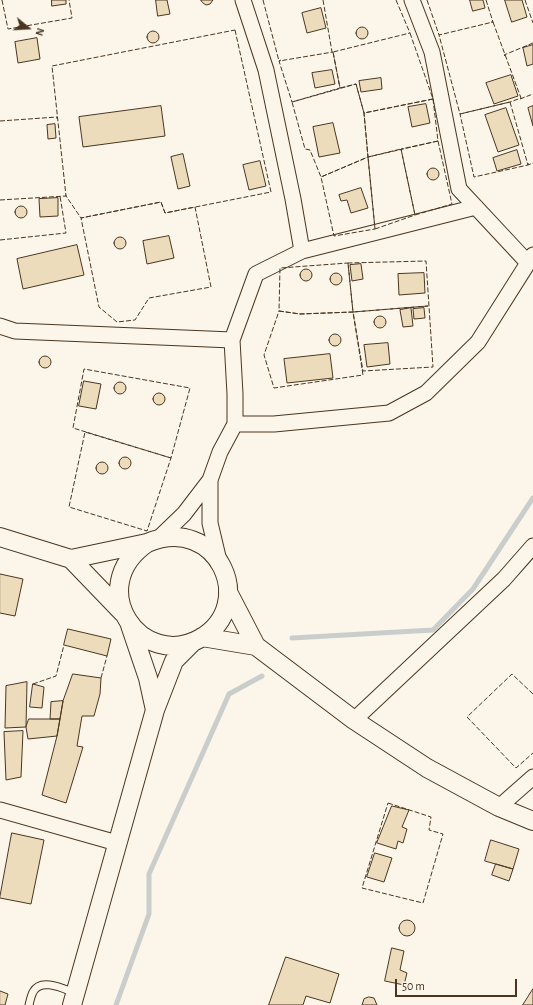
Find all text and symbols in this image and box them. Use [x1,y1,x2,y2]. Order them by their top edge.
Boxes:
north arrow [8,8,48,48]
text: N [33,27,46,37]
scale bar [397,971,519,997]
text: 50 m [402,980,425,992]

